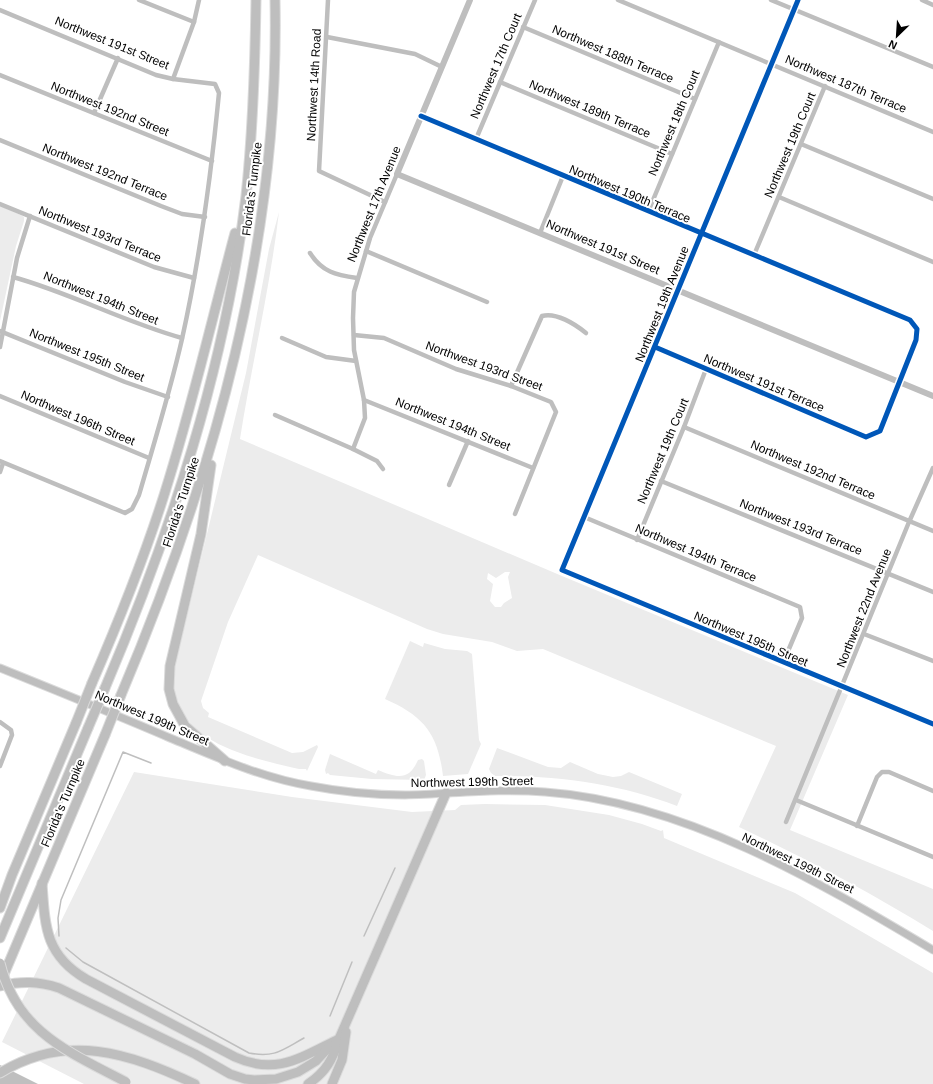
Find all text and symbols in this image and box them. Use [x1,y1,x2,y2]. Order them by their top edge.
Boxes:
street label: Northwest 17th Court [467,10,525,121]
street label: Northwest 191st Street [53,14,172,73]
north arrow [877,16,917,56]
street label: Northwest 188th Terrace [550,22,676,86]
street label: Northwest 14th Road [304,28,324,142]
text: N [887,38,899,52]
street label: Northwest 187th Terrace [783,52,909,116]
street label: Northwest 18th Court [645,67,703,178]
street label: Northwest 189th Terrace [527,77,653,141]
street label: Northwest 192nd Street [49,79,172,139]
street label: Northwest 19th Court [761,89,819,200]
street label: Northwest 192nd Terrace [40,140,170,204]
street label: Florida's Turnpike [239,141,265,237]
street label: Northwest 17th Avenue [344,144,404,264]
street label: Northwest 190th Terrace [567,162,693,226]
street label: Northwest 193rd Terrace [37,203,164,265]
street label: Northwest 191st Street [544,217,663,278]
street label: Northwest 19th Avenue [632,244,692,364]
street label: Northwest 194th Street [41,269,161,328]
street label: Northwest 195th Street [27,326,147,385]
street label: Northwest 193rd Street [424,338,545,394]
street label: Northwest 191st Terrace [702,351,827,415]
street label: Northwest 196th Street [19,388,138,449]
street label: Northwest 194th Street [393,395,513,454]
street label: Northwest 19th Court [634,395,692,506]
street label: Northwest 192nd Terrace [749,437,878,503]
street label: Florida's Turnpike [160,455,202,549]
street label: Northwest 193rd Terrace [738,496,865,558]
street label: Northwest 194th Terrace [633,521,759,585]
street label: Northwest 22nd Avenue [834,546,894,670]
street label: Northwest 195th Street [692,609,811,670]
street label: Northwest 199th Street [93,688,212,749]
street label: Florida's Turnpike [38,757,88,849]
street label: Northwest 199th Street [411,774,534,790]
street label: Northwest 199th Street [740,830,857,896]

